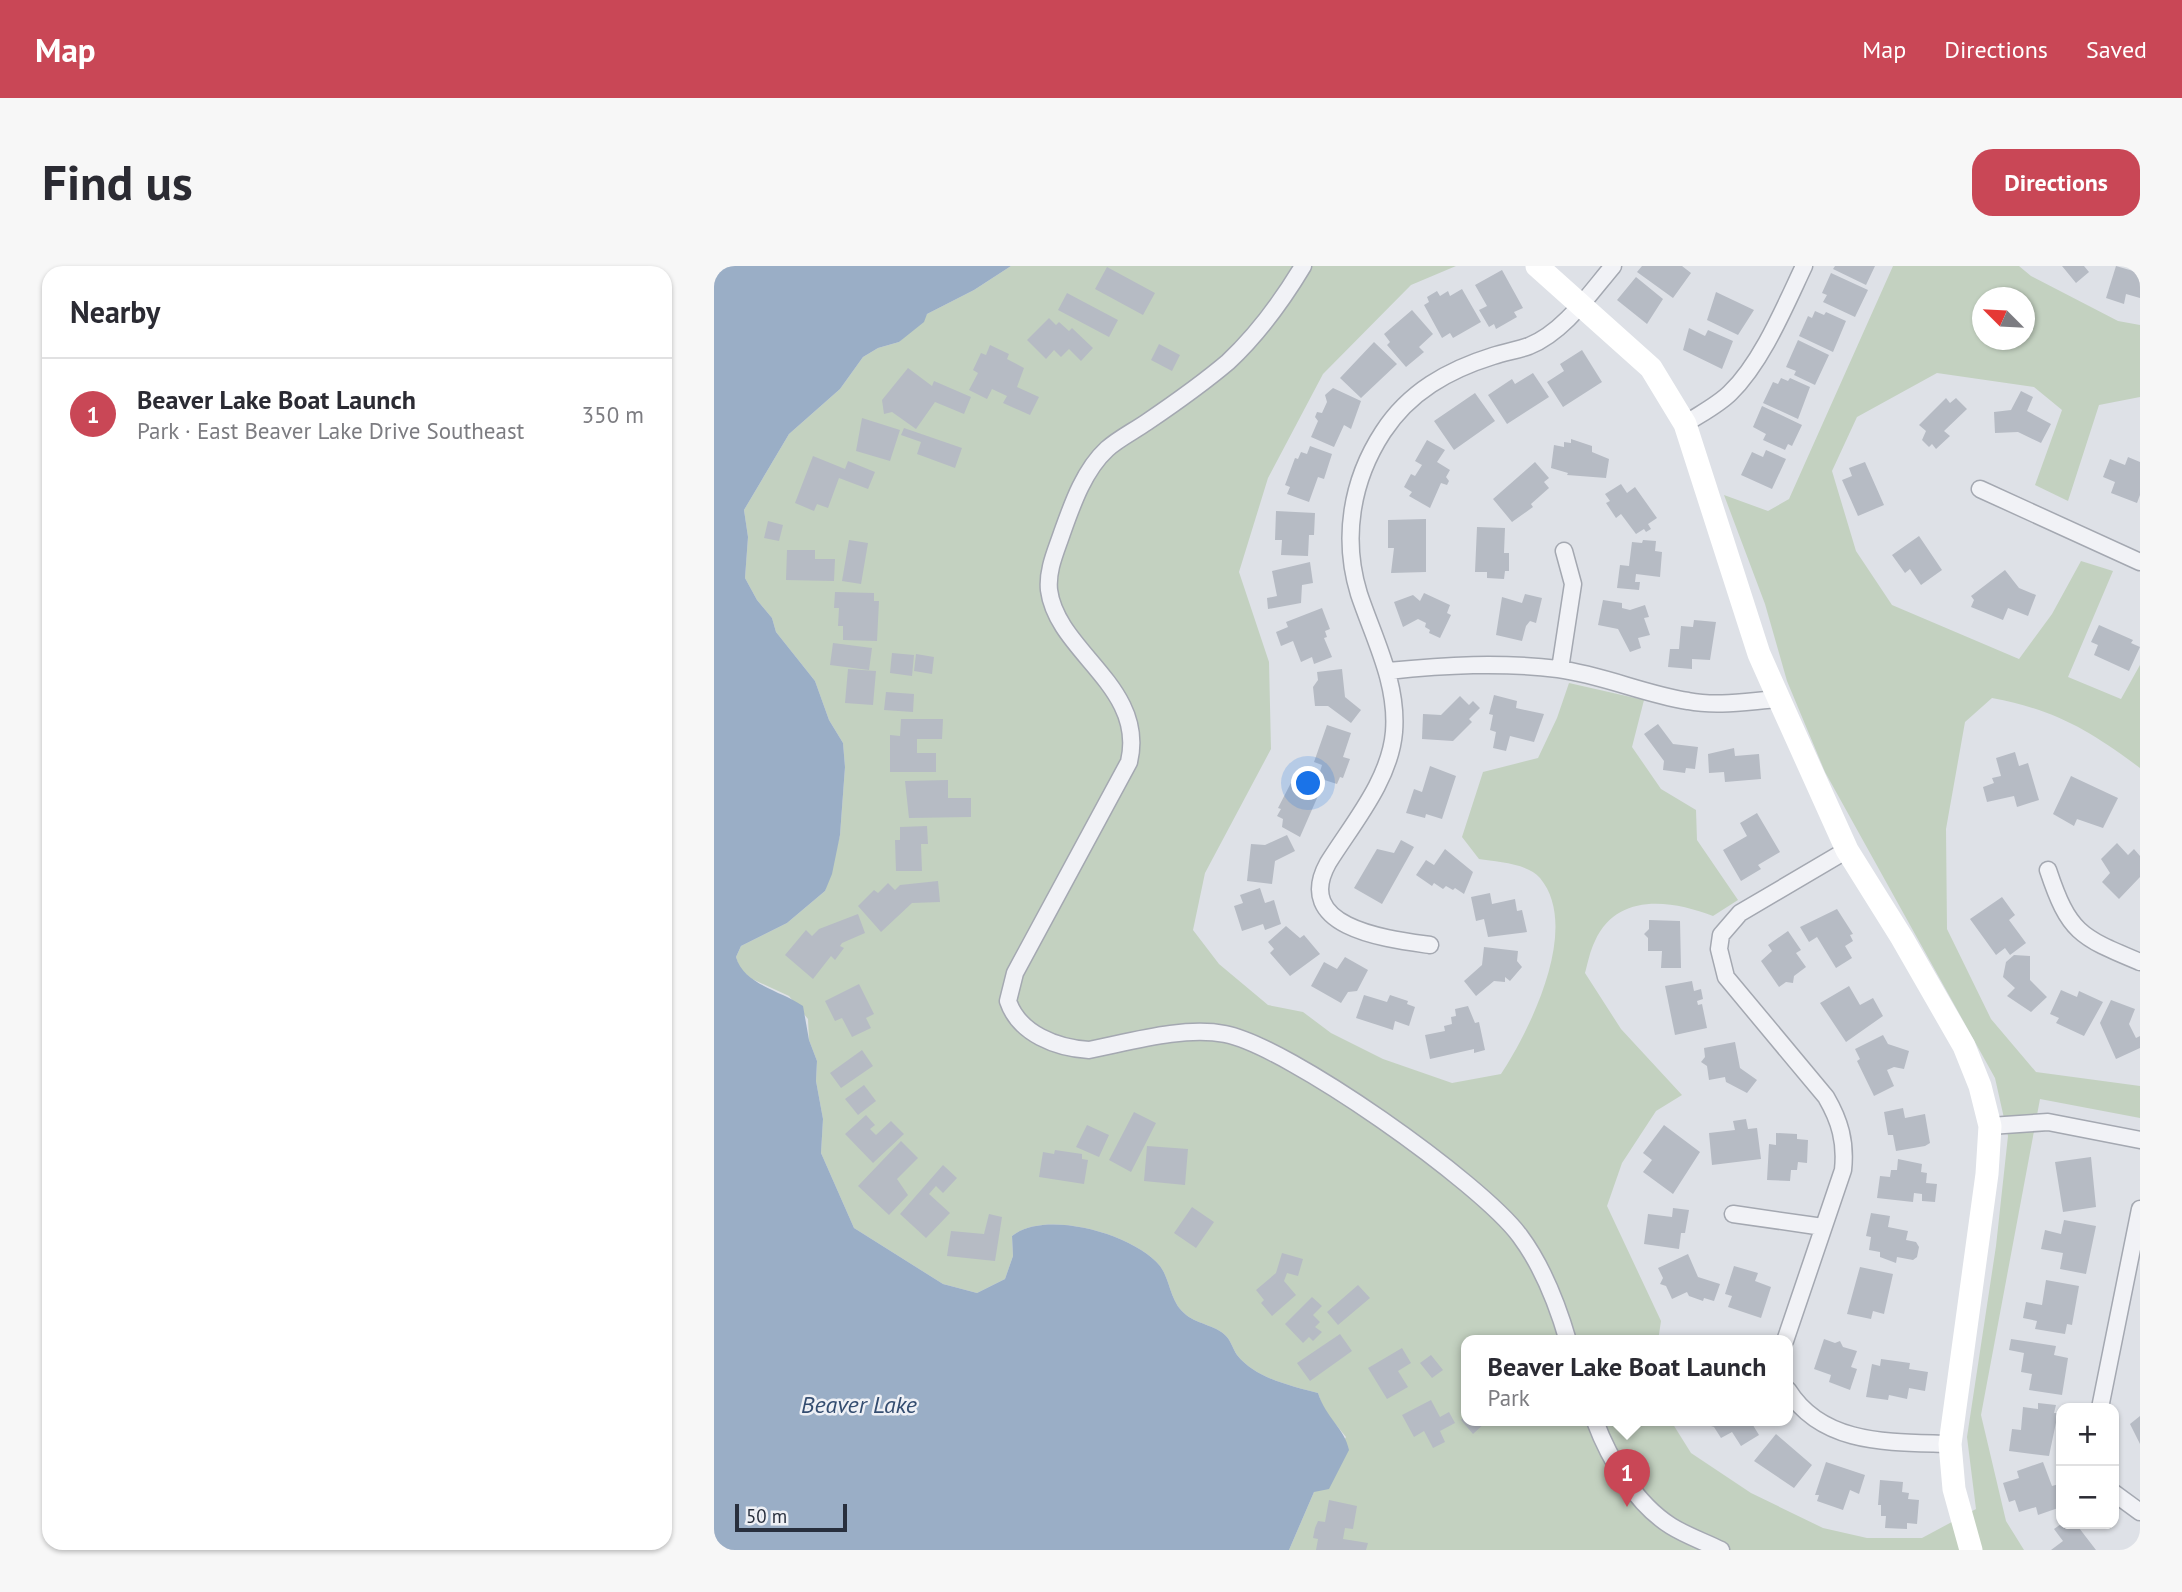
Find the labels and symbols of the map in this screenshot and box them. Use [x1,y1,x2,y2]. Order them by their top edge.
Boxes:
north arrow [1972,287,2035,350]
your location [1291,766,1325,800]
water label: Beaver Lake [801,1389,917,1420]
pin: 1 [1604,1449,1650,1507]
scale bar [735,1501,847,1533]

